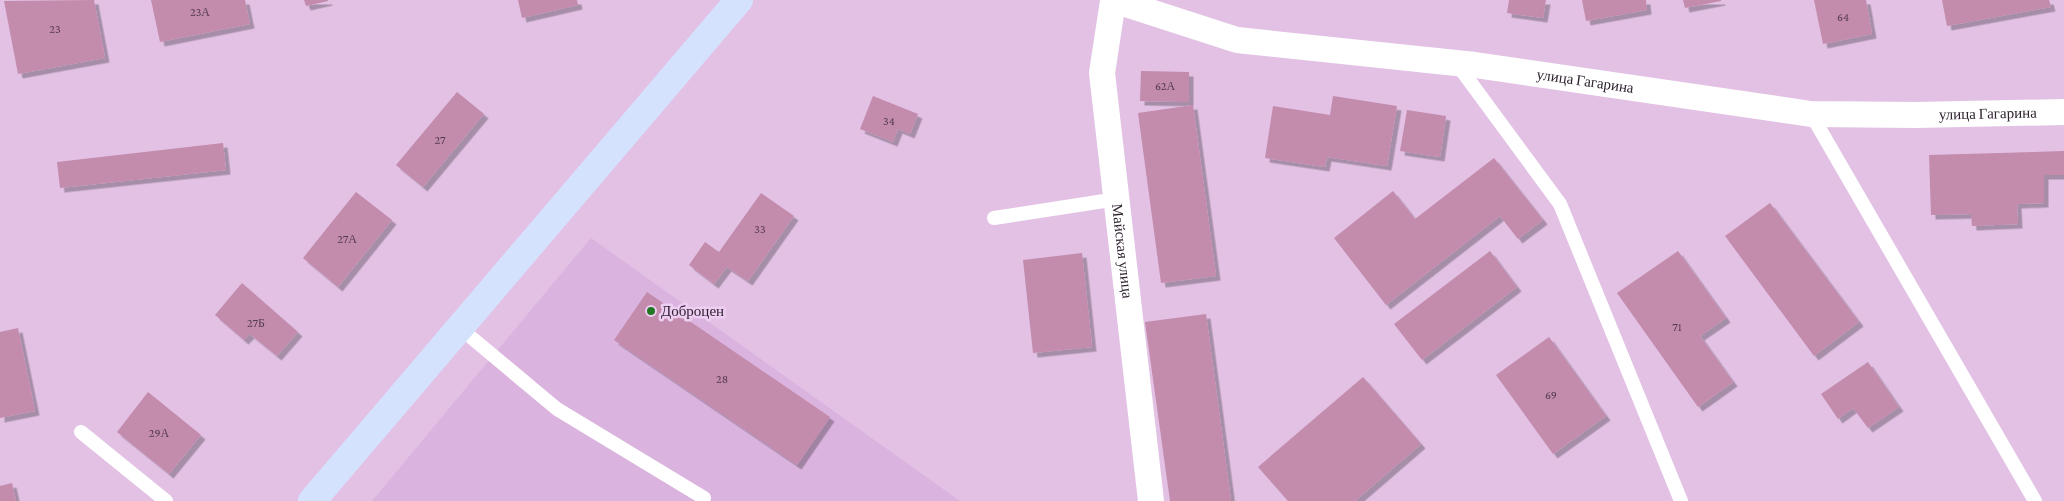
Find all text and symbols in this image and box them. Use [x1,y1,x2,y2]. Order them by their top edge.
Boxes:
house number: 23А [190,5,210,19]
house number: 64 [1837,10,1849,24]
house number: 23 [49,22,61,36]
street label: улица Гагарина [1536,66,1635,96]
house number: 62А [1155,79,1175,93]
street label: улица Гагарина [1939,105,2037,123]
house number: 34 [883,114,895,128]
house number: 27 [434,133,446,147]
street label: Майская улица [1109,203,1136,300]
house number: 33 [754,222,766,236]
house number: 27А [337,232,357,246]
place label: Доброцен [661,303,724,319]
marker: Доброцен [645,305,657,317]
house number: 27Б [247,316,265,330]
house number: 71 [1672,320,1682,334]
house number: 28 [716,372,728,386]
house number: 69 [1545,388,1557,402]
house number: 29А [149,426,170,440]

